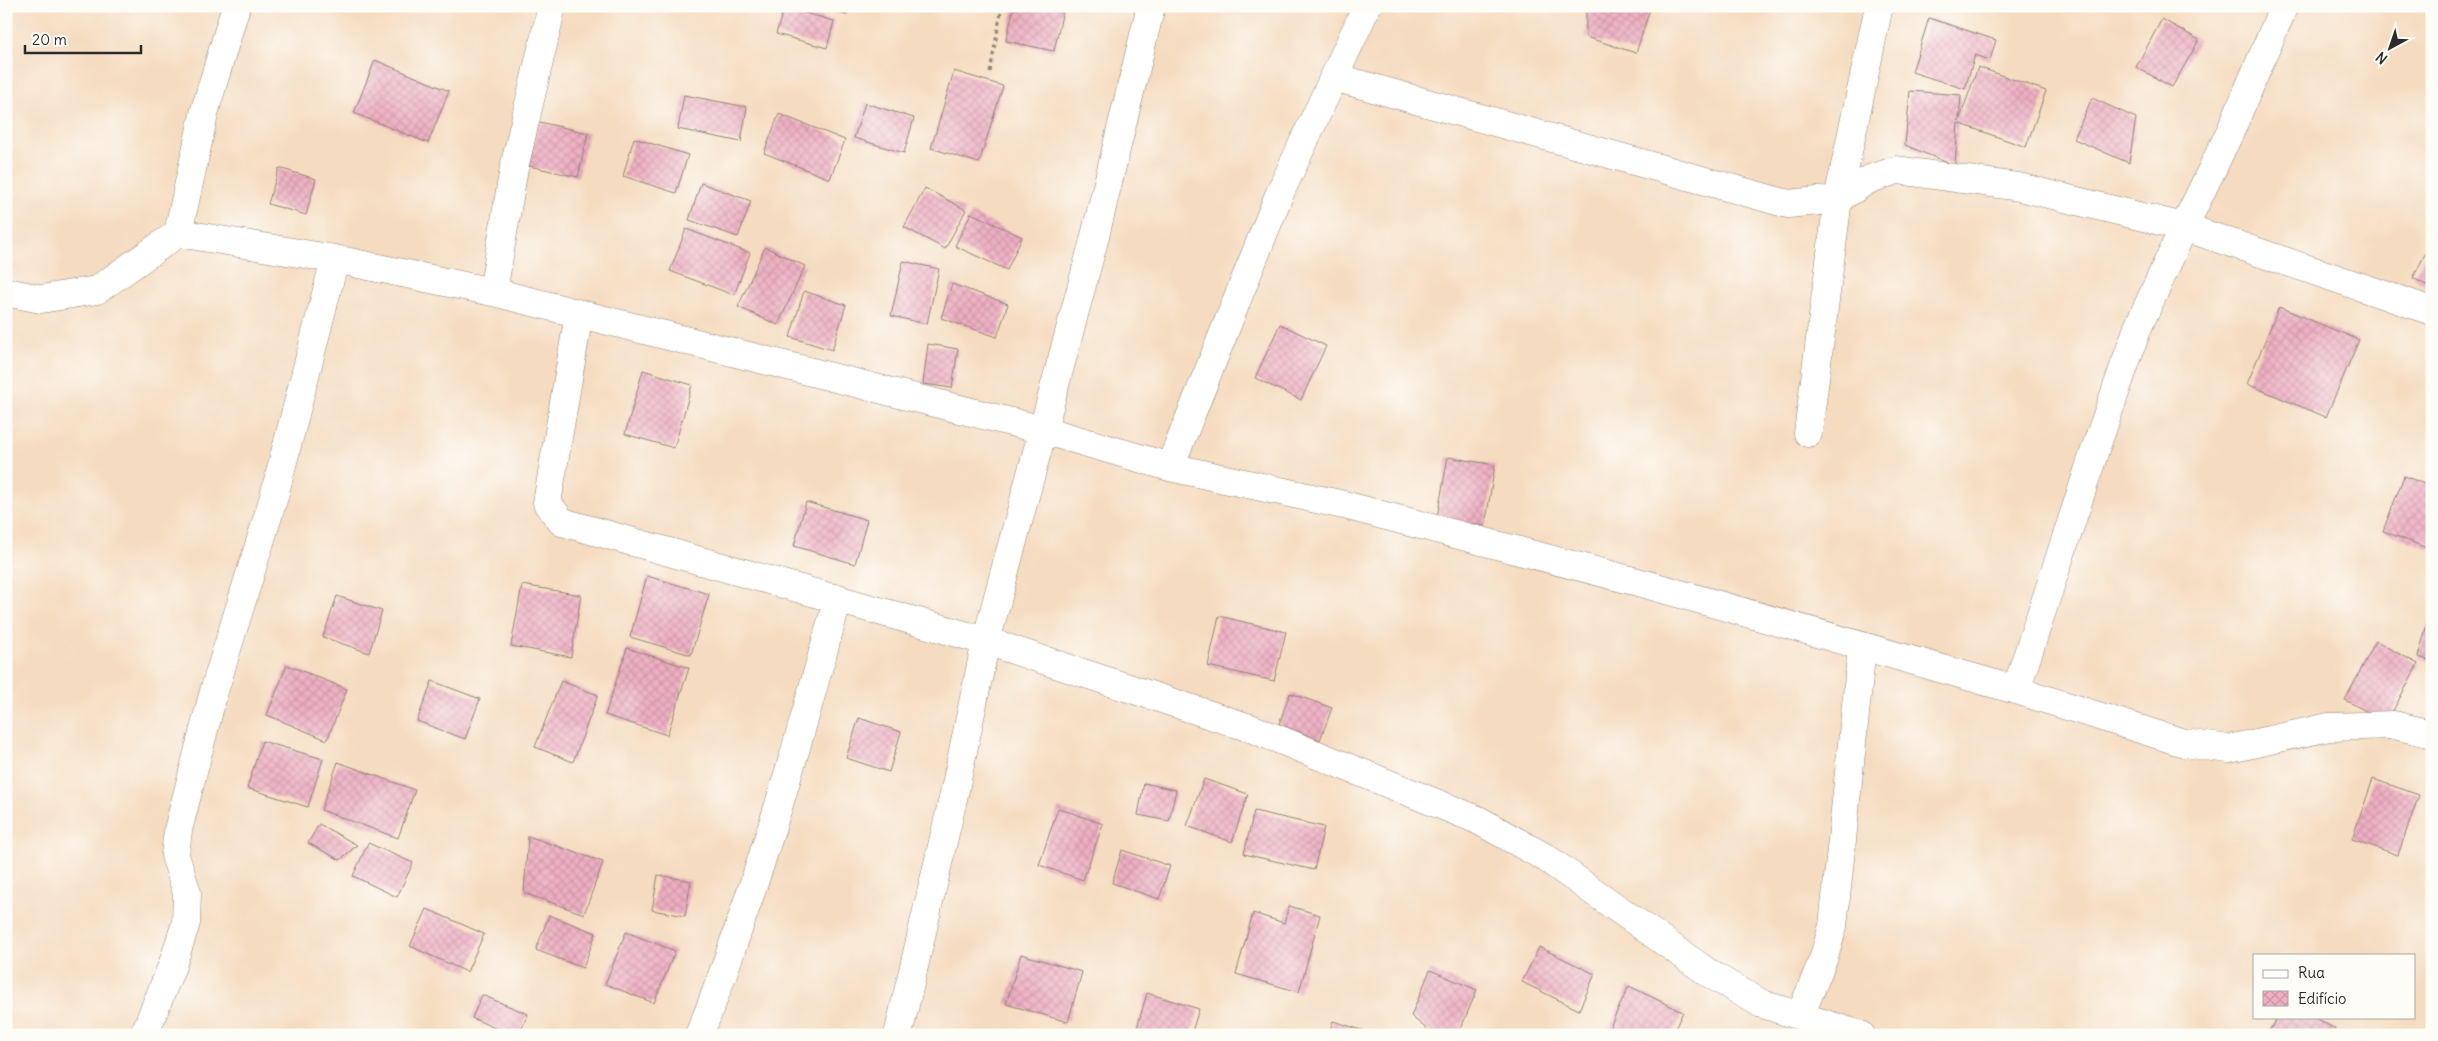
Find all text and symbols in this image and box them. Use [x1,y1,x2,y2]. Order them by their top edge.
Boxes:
scale bar [25,22,141,54]
north arrow [2366,22,2416,72]
text: 20 m [32,30,67,49]
text: N [2372,48,2391,68]
legend [2253,954,2416,1018]
text: Rua [2298,963,2325,982]
text: Edifício [2298,989,2346,1008]

